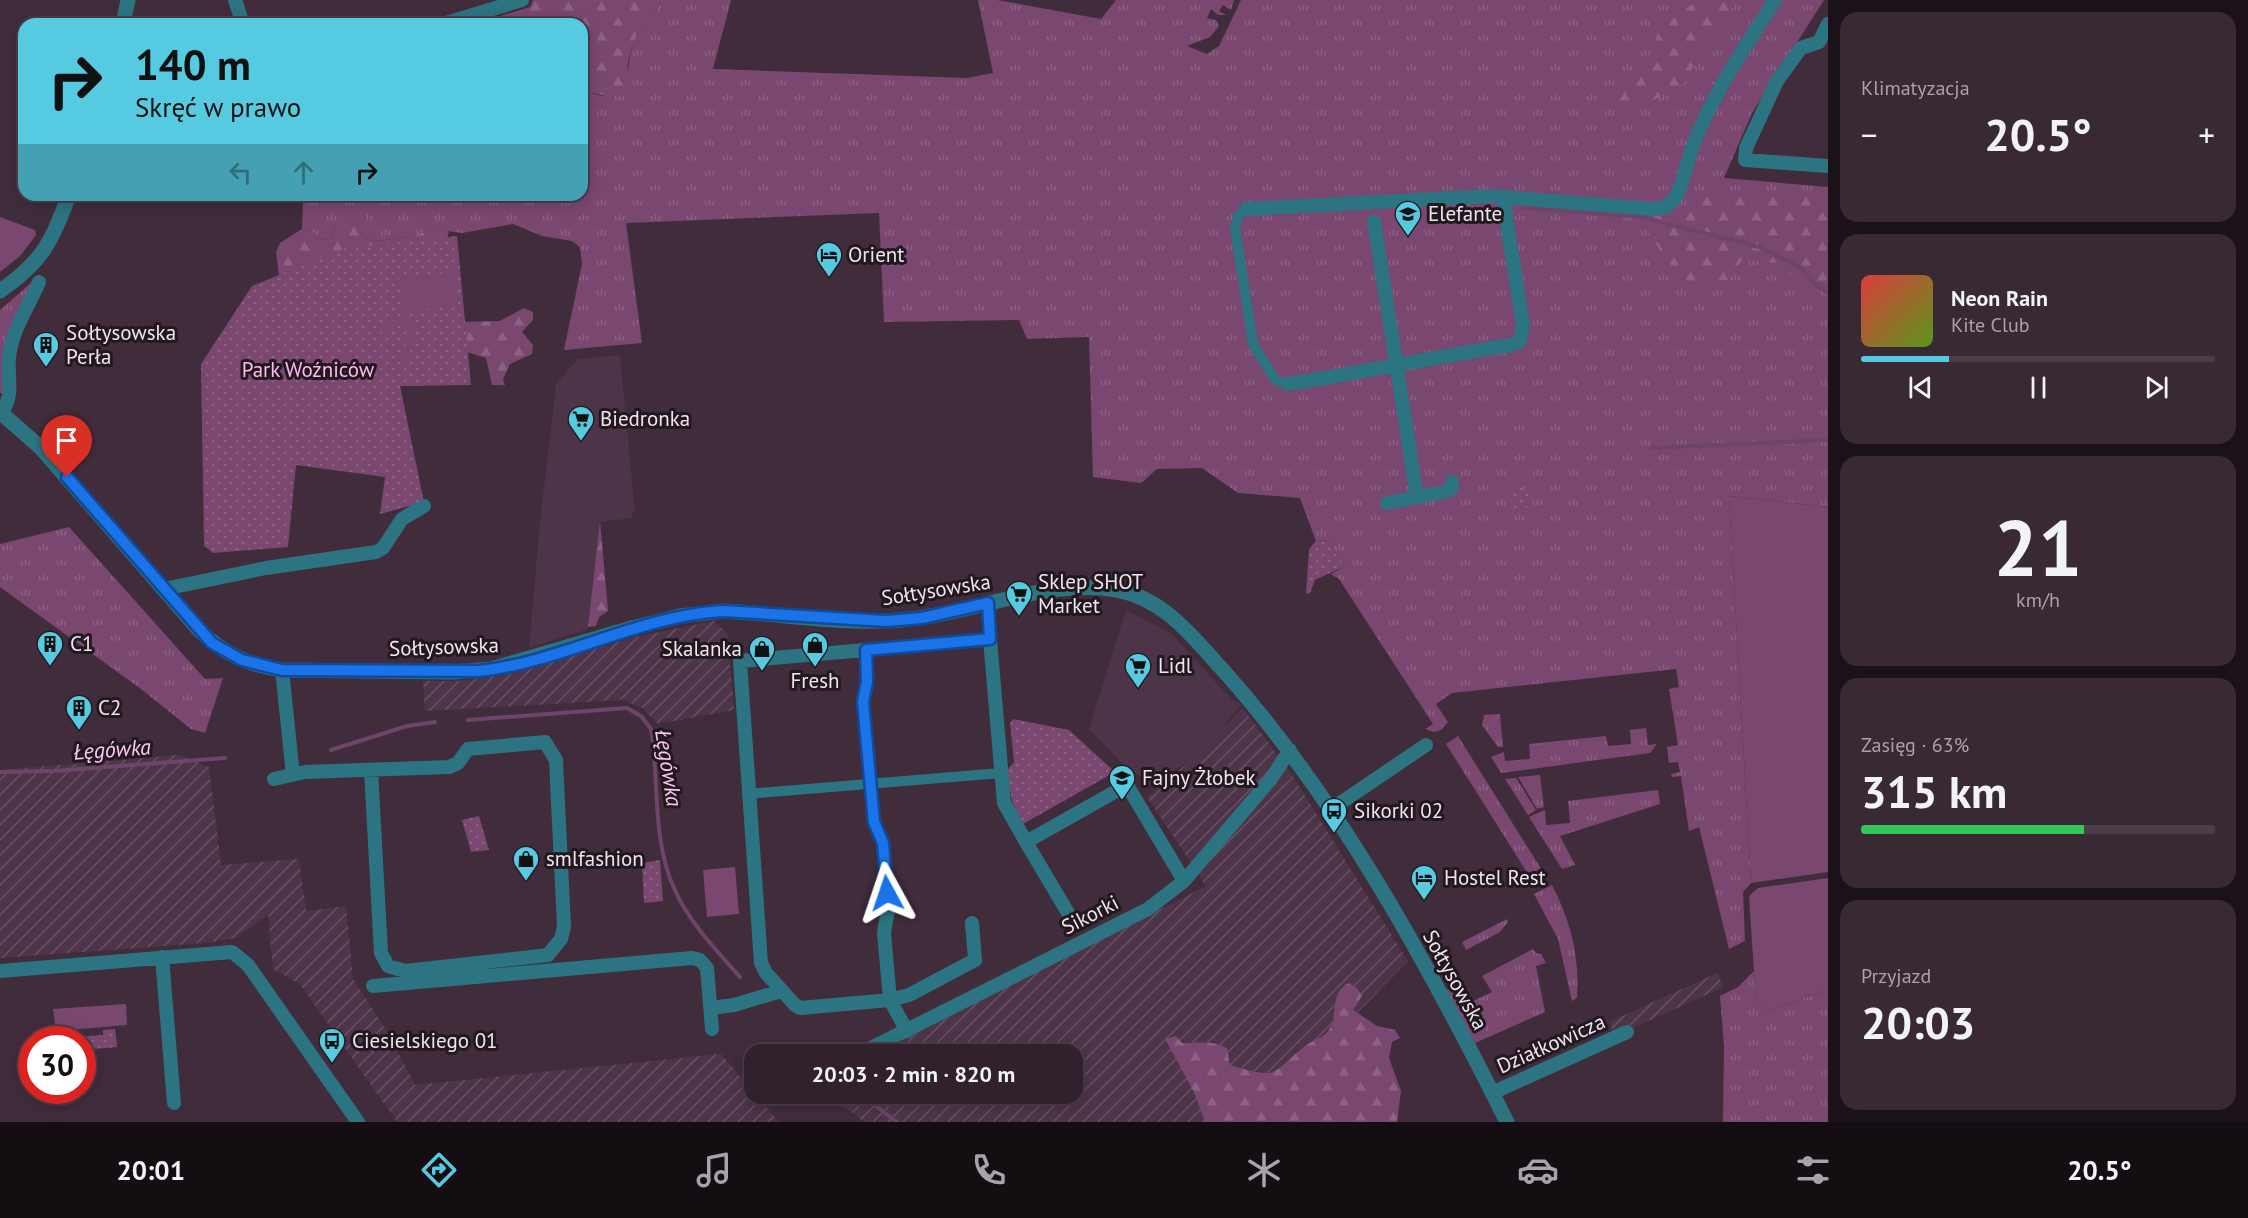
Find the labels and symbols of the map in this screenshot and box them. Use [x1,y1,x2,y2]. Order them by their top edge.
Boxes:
school or university icon: Elefante [1393,199,1423,237]
place label: Elefante [1428,200,1502,227]
hotel icon: Orient [814,240,844,278]
place label: Orient [848,241,904,268]
place label: Sołtysowska Perła [66,319,176,370]
building icon: Sołtysowska Perła [31,330,61,368]
park label: Park Woźniców [242,356,375,383]
supermarket icon: Biedronka [566,404,596,442]
place label: Biedronka [600,405,690,432]
pin [41,415,92,477]
street label: Sołtysowska [879,568,992,611]
place label: Sklep SHOT Market [1038,568,1144,619]
supermarket icon: Sklep SHOT Market [1004,579,1034,617]
building icon: C1 [35,629,65,667]
place label: C1 [70,630,93,657]
shop icon: Fresh [800,630,830,668]
street label: Sołtysowska [389,631,499,662]
shop icon: Skalanka [747,634,777,672]
place label: Skalanka [662,635,742,662]
supermarket icon: Lidl [1123,651,1153,689]
place label: Lidl [1158,652,1192,679]
place label: Fresh [791,667,840,694]
building icon: C2 [64,693,94,731]
place label: C2 [98,694,121,721]
water label: Łęgówka [649,728,689,809]
water label: Łęgówka [72,732,152,766]
school or university icon: Fajny Żłobek [1107,763,1137,801]
place label: Fajny Żłobek [1142,764,1255,791]
bus stop icon: Sikorki 02 [1319,796,1349,834]
place label: Sikorki 02 [1354,797,1443,824]
shop icon: smlfashion [511,844,541,882]
place label: smlfashion [546,845,644,872]
position arrow [855,861,919,925]
hotel icon: Hostel Rest [1409,863,1439,901]
place label: Hostel Rest [1444,864,1546,891]
street label: Sikorki [1057,889,1123,940]
street label: Sołtysowska [1417,925,1494,1034]
street label: Działkowicza [1492,1008,1609,1079]
speed limit sign: 30 [18,1026,96,1104]
bus stop icon: Ciesielskiego 01 [317,1026,347,1064]
place label: Ciesielskiego 01 [352,1027,498,1054]

